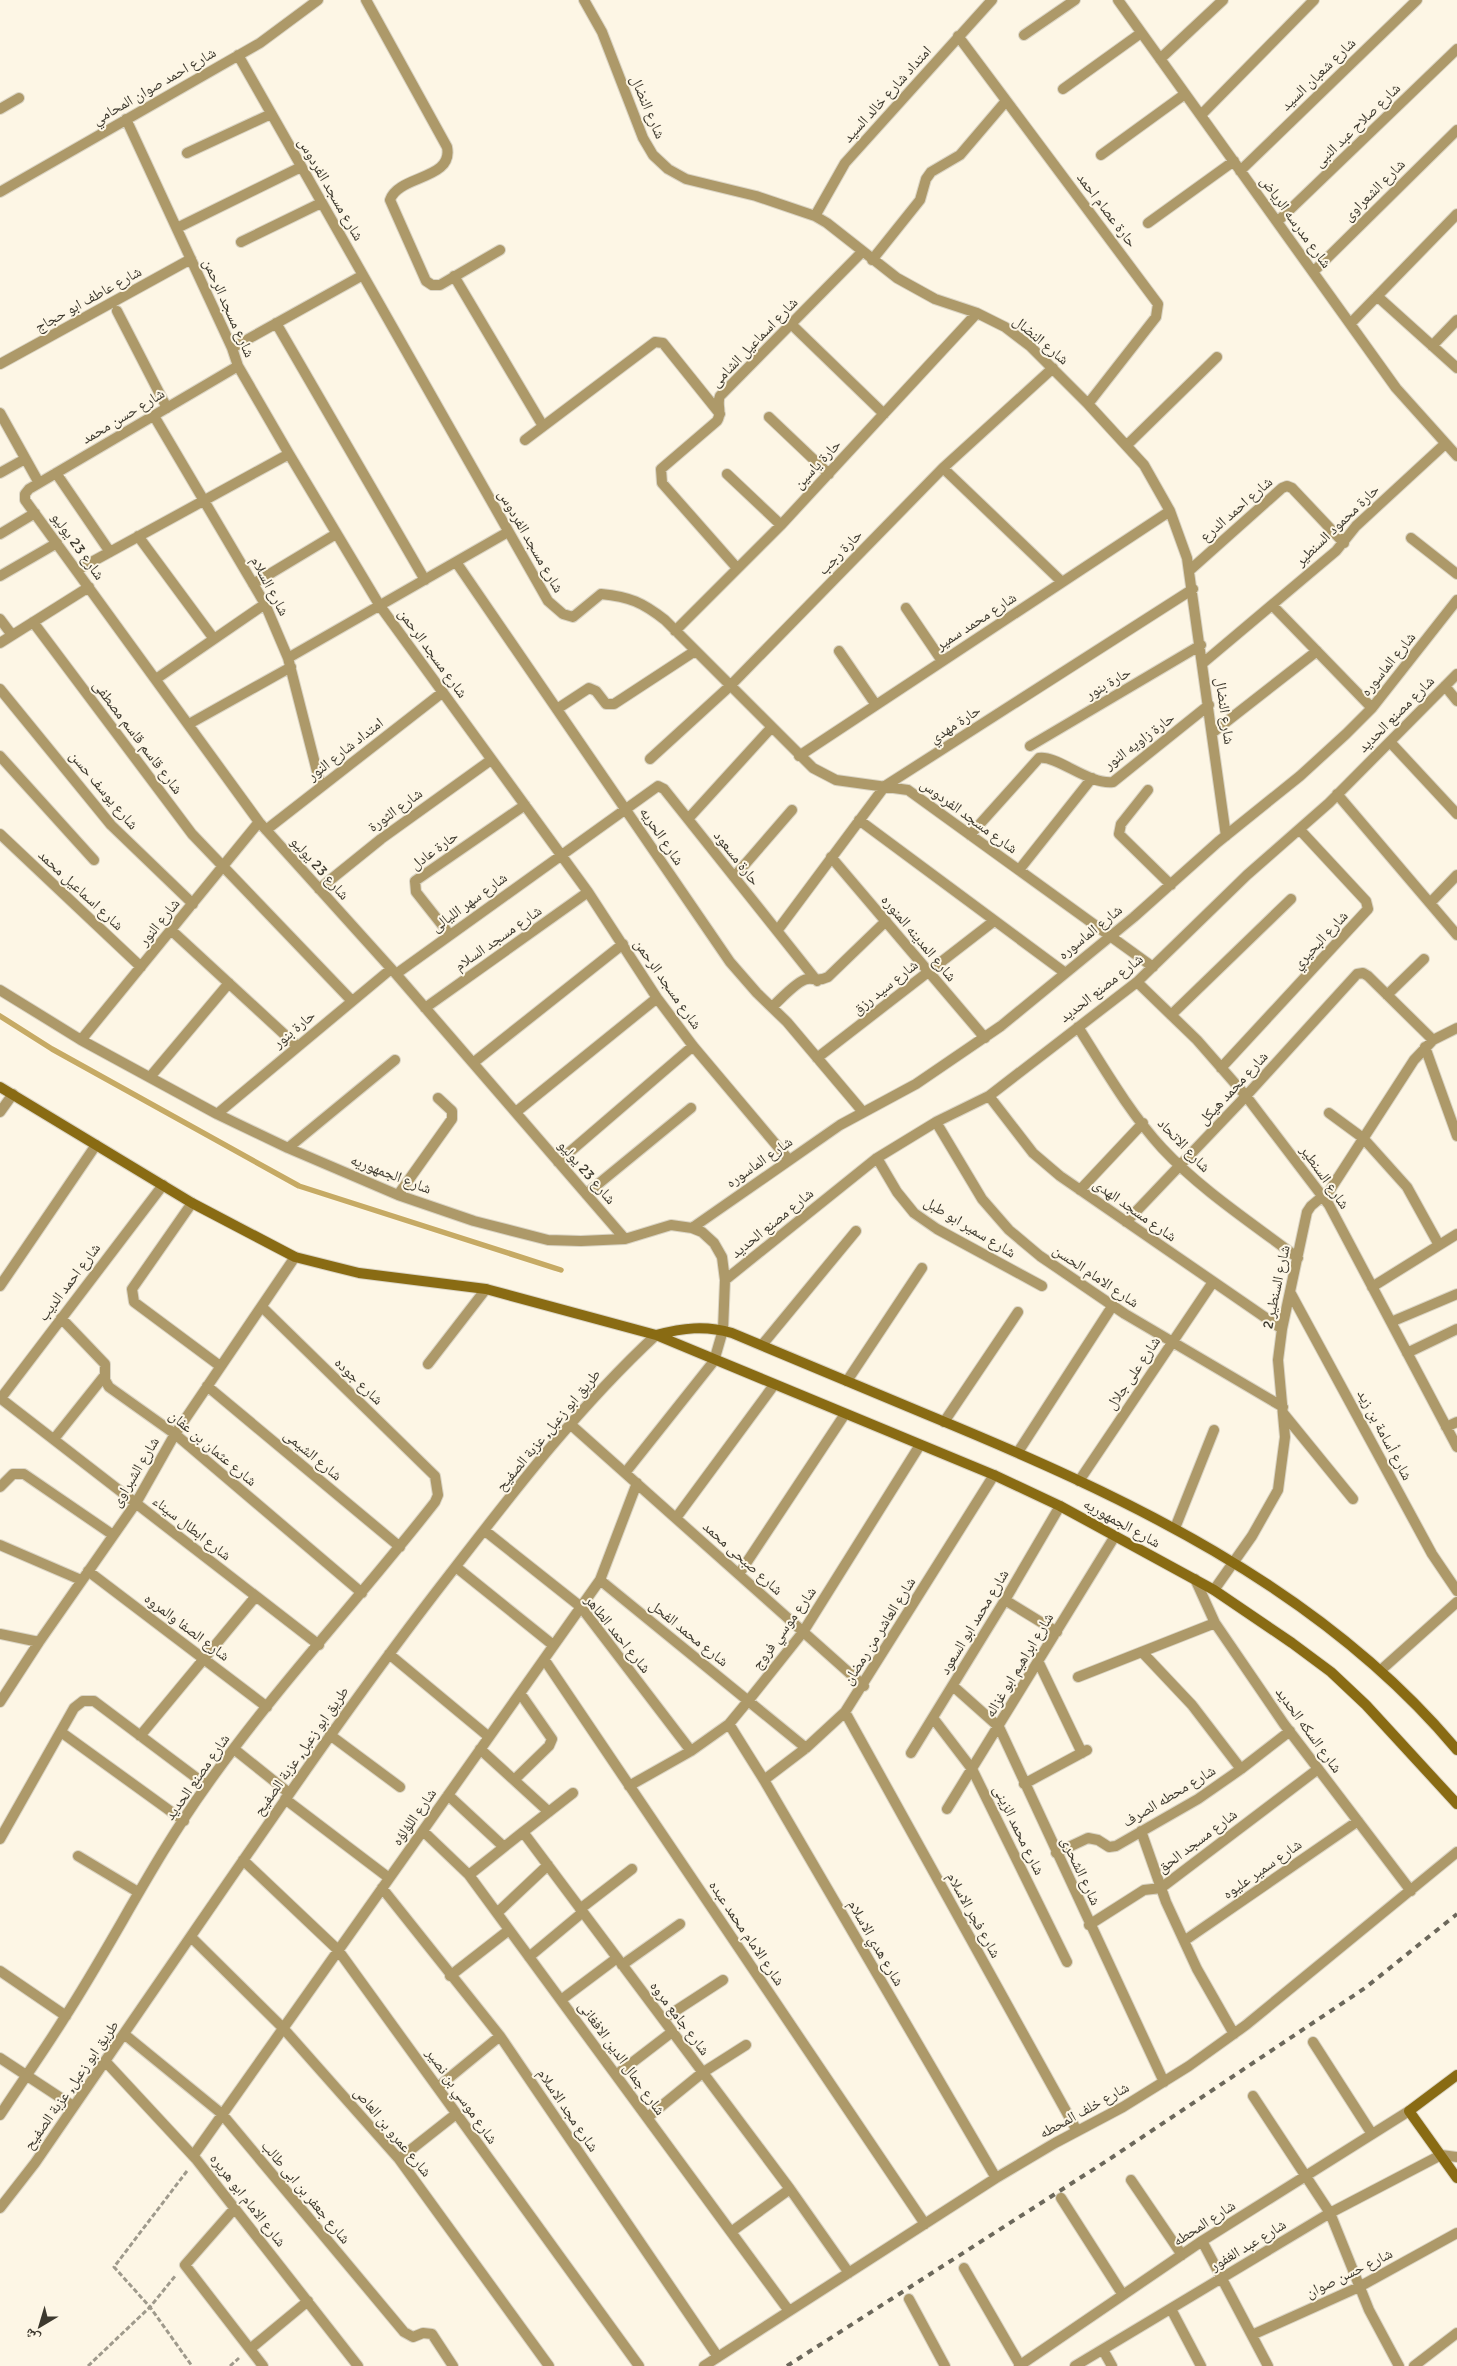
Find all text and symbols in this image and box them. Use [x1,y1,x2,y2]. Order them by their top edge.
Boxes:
street label: شارع شعبان السيد [1277,34,1360,115]
street label: امتداد شارع خالد السيد [839,42,936,147]
street label: شارع احمد صوان المحامي [89,43,221,131]
street label: شارع النضال [626,72,669,142]
street label: شارع صلاح عبد النبى [1310,79,1405,172]
street label: شارع مسجد الفردوس [293,134,368,244]
street label: شارع الشعراوى [1339,155,1410,226]
street label: حارة عصام احمد [1072,169,1141,252]
street label: شارع مدرسه الرياض [1256,172,1336,272]
street label: شارع مسجد الرحمن [198,256,259,361]
street label: شارع عاطف ابو حجاج [31,262,145,337]
street label: شارع اسماعيل الشامى [707,293,802,391]
street label: شارع النضال [1009,311,1073,369]
street label: شارع حسن محمد [78,384,168,449]
street label: حارة ياسين [789,435,846,493]
street label: شارع احمد الدرع [1196,473,1277,546]
street label: حارة محمود السنطير [1290,480,1383,570]
street label: شارع مسجد الفردوس [493,486,568,596]
street label: شارع 23 يوليو [47,509,109,584]
street label: حارة رجب [814,525,866,578]
street label: شارع السلام [246,553,293,620]
street label: شارع محمد سمير [931,588,1020,655]
street label: شارع مسجد الرحمن [394,605,472,702]
street label: شارع الماسوره [1357,628,1420,700]
street label: حارة بنور [1081,663,1134,704]
street label: شارع مصنع الحديد [1354,672,1439,757]
street label: شارع قاسم قاسم مصطفى [88,676,187,798]
street label: شارع النضال [1210,676,1239,746]
street label: حارة مهدي [926,701,986,750]
street label: حارة زاويه النور [1099,708,1178,774]
street label: امتداد شارع النور [303,714,387,786]
street label: شارع يوسف حسن [65,747,142,834]
street label: شارع مسجد الفردوس [916,775,1021,858]
street label: شارع الثورة [364,784,426,837]
street label: شارع الحريه [635,803,688,869]
street label: حارة عادل [406,826,463,874]
street label: حارة مسعود [710,827,764,889]
street label: شارع 23 يوليو [286,833,353,904]
street label: شارع اسماعيل محمد [34,846,128,935]
street label: شارع سهر الليالى [427,868,511,937]
street label: شارع المدينه المنوره [877,891,961,986]
street label: شارع النور [134,895,184,951]
street label: شارع مسجد السلام [451,901,546,975]
street label: شارع الماسوره [1054,901,1126,964]
street label: شارع البحيري [1288,907,1354,975]
street label: شارع مسجد الرحمن [629,935,706,1033]
street label: شارع مصنع الحديد [1056,950,1147,1027]
street label: شارع سيد رزق [848,956,922,1019]
street label: حارة بنور [268,1006,319,1053]
street label: شارع محمد هيكل [1194,1047,1272,1129]
street label: شارع الاتحاد [1153,1114,1214,1177]
street label: شارع الماسوره [722,1132,797,1192]
street label: شارع 23 يوليو [554,1136,620,1209]
street label: شارع السنطير [1295,1141,1354,1213]
street label: شارع الجمهوريه [348,1150,434,1199]
street label: شارع مسجد الهدى [1089,1175,1180,1246]
street label: شارع مصنع الحديد [727,1184,818,1263]
street label: شارع سمير ابو طبل [920,1193,1019,1262]
street label: شارع احمد الديب [34,1239,105,1325]
street label: شارع الامام الحسن [1049,1241,1143,1312]
street label: شارع السنطير 2 [1258,1243,1295,1331]
street label: شارع على جلال [1102,1333,1165,1414]
street label: شارع جوده [330,1353,387,1409]
street label: طريق ابو زعبل, عزبة الصفيح [492,1365,605,1495]
street label: شارع أسامة بن زيد [1353,1387,1417,1484]
street label: شارع عثمان بن عفان [165,1406,261,1491]
street label: شارع الشيمى [280,1425,346,1485]
street label: شارع الشبراوى [107,1433,164,1511]
street label: شارع ابطال سيناء [148,1492,235,1565]
street label: شارع الجمهوريه [1080,1494,1164,1552]
street label: شارع صبحى محمد [699,1517,787,1600]
street label: شارع محمد ابو السعود [936,1566,1013,1678]
street label: شارع العاشر من رمضان [839,1574,920,1689]
street label: شارع موسي فروج [748,1583,822,1675]
street label: شارع الصفا والمروه [140,1589,233,1666]
street label: شارع احمد الطاهر [580,1591,655,1677]
street label: شارع محمد الفحل [645,1596,732,1671]
street label: شارع ابراهيم ابو غزاله [981,1609,1058,1721]
street label: طريق ابو زعبل, عزبة الصفيح [250,1683,353,1820]
street label: شارع السكه الحديد [1271,1684,1346,1777]
street label: شارع مصنع الحديد [161,1730,234,1824]
street label: شارع محطه الصرف [1119,1761,1219,1832]
street label: شارع محمد الزينى [989,1782,1049,1878]
street label: شارع اللؤلؤه [388,1785,441,1850]
street label: شارع مسجد الحق [1153,1805,1241,1878]
street label: شارع الشحرى [1056,1834,1105,1909]
street label: شارع سمير عليوه [1219,1835,1306,1904]
street label: شارع فجر الاسلام [942,1869,1005,1962]
street label: شارع الامام محمد عبده [704,1877,789,1990]
street label: شارع هدي الاسلام [842,1897,908,1991]
street label: شارع جامع مروه [645,1977,714,2059]
street label: شارع جمال الدين الافغانى [574,1997,670,2119]
street label: طريق ابو زعبل, عزبة الصفيح [20,2017,123,2154]
street label: شارع موسي بن نصير [419,2044,502,2149]
street label: شارع مجد الاسلام [533,2065,603,2156]
street label: شارع خلف المحطه [1036,2078,1133,2143]
street label: شارع عمرو بن العاص [350,2084,436,2181]
street label: شارع جعفر بن ابى طالب [257,2137,355,2248]
street label: شارع الامام ابو هريره [205,2150,290,2251]
street label: شارع المحطه [1169,2196,1239,2251]
street label: شارع عبد الغفور [1206,2215,1290,2276]
street label: شارع حسن صوان [1303,2244,1396,2303]
north arrow [15,2301,65,2351]
text: ش [21,2324,43,2347]

